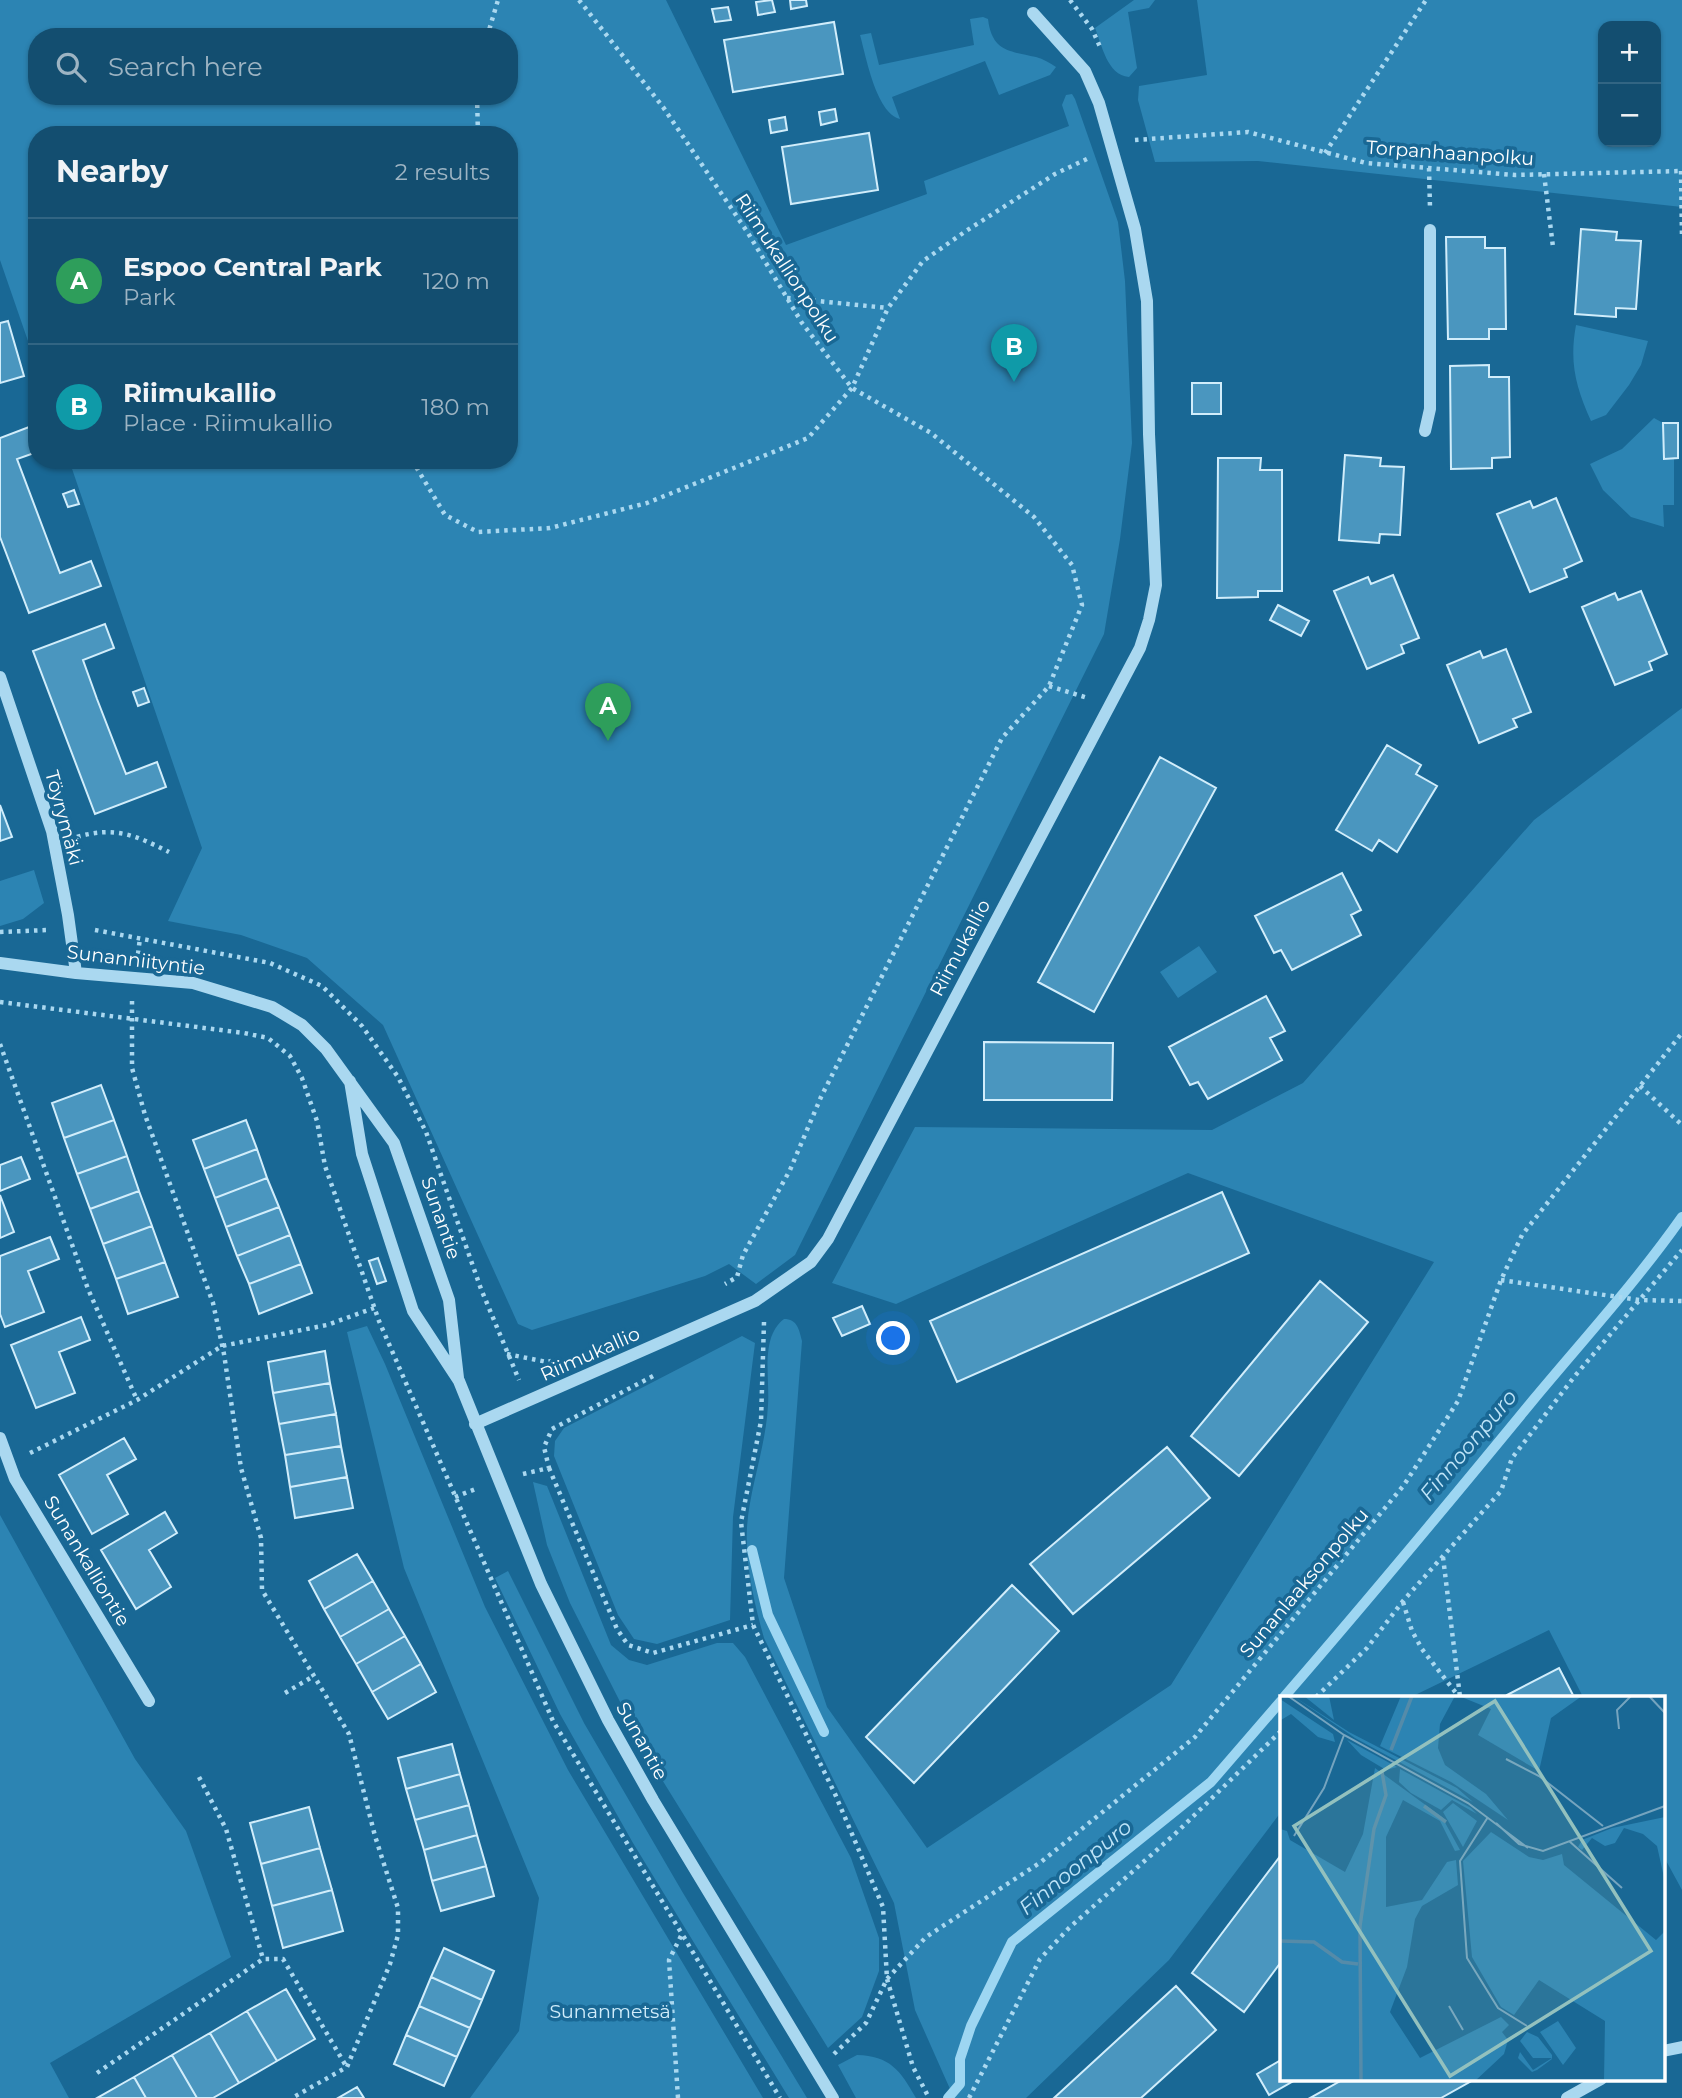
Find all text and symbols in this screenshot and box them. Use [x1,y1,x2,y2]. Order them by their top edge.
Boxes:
map controls [1598,21,1661,147]
button: + [1598,21,1661,84]
search box [28,28,518,105]
icon: search [52,48,90,86]
text: Search here [108,51,263,83]
button: − [1598,84,1661,147]
street label: Torpanhaanpolku [1365,136,1535,170]
text: Nearby [56,153,168,190]
text: 2 results [395,158,490,186]
street label: Riimukallionpolku [730,189,844,347]
text: Espoo Central Park [123,251,382,283]
text: A [70,267,88,295]
text: 120 m [423,267,490,295]
text: Park [123,283,176,311]
pin: B [991,324,1037,382]
text: Riimukallio [123,377,276,409]
text: B [70,393,88,421]
text: 180 m [421,393,490,421]
text: Place · Riimukallio [123,409,333,437]
pin: A [585,683,631,741]
street label: Töyrymäki [40,768,88,868]
street label: Riimukallio [925,896,995,1000]
street label: Sunanniityntie [66,940,206,980]
street label: Sunantie [416,1174,466,1262]
your location [876,1321,910,1355]
street label: Riimukallio [537,1322,643,1386]
water label: Finnoonpuro [1414,1384,1522,1506]
street label: Sunankalliontie [39,1492,135,1630]
street label: Sunanlaaksonpolku [1235,1504,1373,1662]
inset map [1280,1696,1664,2080]
street label: Sunantie [611,1698,673,1784]
water label: Finnoonpuro [1014,1814,1136,1920]
park label: Sunanmetsä [549,2000,671,2023]

